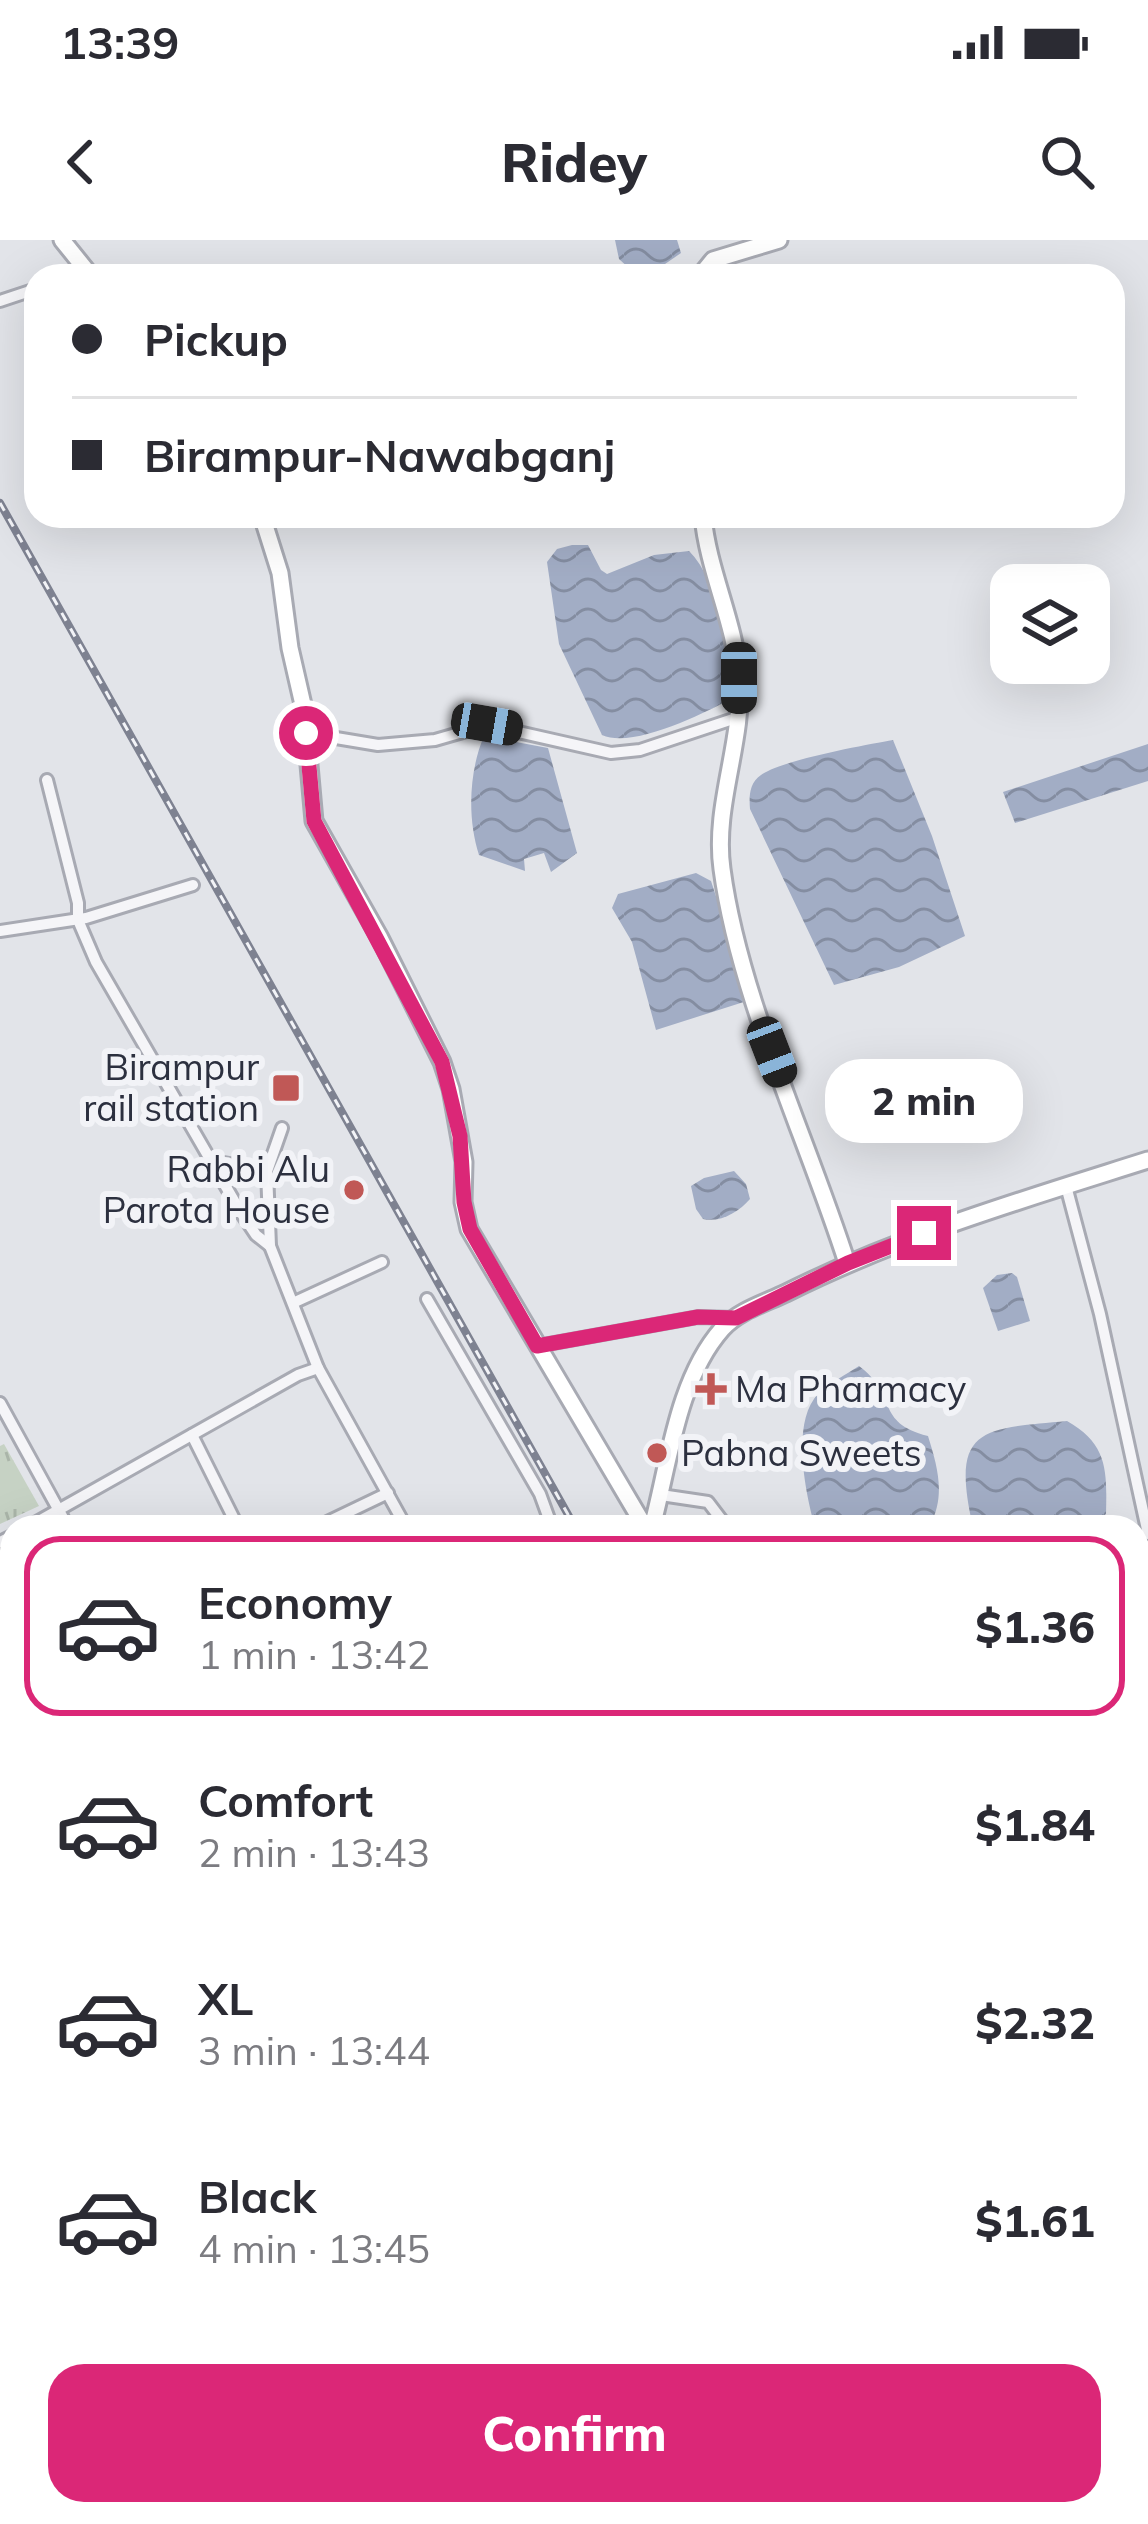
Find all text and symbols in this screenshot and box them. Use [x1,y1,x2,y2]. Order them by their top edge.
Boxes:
text: 13:39 [60,14,179,70]
text: Ridey [501,128,647,196]
icon: back [48,129,114,195]
icon: search [1034,129,1100,195]
text: Pickup [144,311,288,367]
text: Birampur-Nawabganj [144,427,615,483]
map controls [990,564,1110,684]
button: layers [990,564,1110,684]
car [721,642,757,714]
car [448,700,526,748]
route start [279,706,333,760]
car [742,1012,802,1092]
place label: Birampur rail station [83,1044,259,1130]
callout: 2 min [825,1059,1023,1143]
marker: Birampur rail station [270,1072,302,1104]
text: 2 min [872,1076,976,1125]
place label: Rabbi Alu Parota House [103,1146,330,1232]
marker: Rabbi Alu Parota House [341,1177,367,1203]
route end [897,1206,951,1260]
place label: Ma Pharmacy [735,1366,966,1411]
marker: Ma Pharmacy [698,1376,724,1402]
place label: Pabna Sweets [681,1430,922,1475]
marker: Pabna Sweets [644,1440,670,1466]
icon: car [54,1572,162,1680]
text: Economy [198,1574,392,1630]
text: $1.36 [975,1598,1095,1654]
text: 1 min · 13:42 [198,1630,430,1679]
icon: car [54,1770,162,1878]
text: Comfort [198,1772,373,1828]
text: $1.84 [975,1796,1095,1852]
text: 2 min · 13:43 [198,1828,430,1877]
icon: car [54,1968,162,2076]
text: XL [198,1970,253,2026]
text: $2.32 [975,1994,1095,2050]
text: 3 min · 13:44 [198,2026,430,2075]
icon: car [54,2166,162,2274]
text: Black [198,2168,316,2224]
text: $1.61 [975,2192,1095,2248]
text: 4 min · 13:45 [198,2224,430,2273]
button: Confirm [48,2364,1101,2502]

